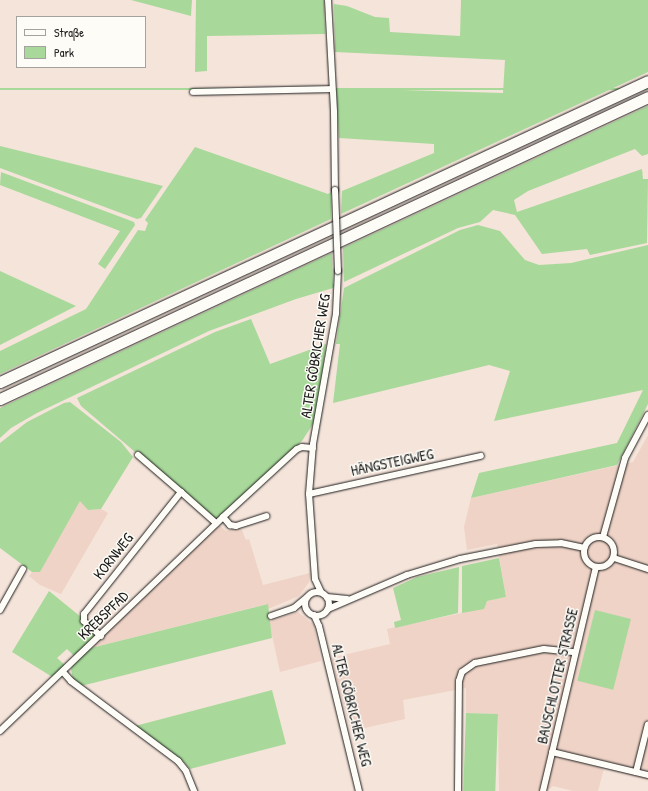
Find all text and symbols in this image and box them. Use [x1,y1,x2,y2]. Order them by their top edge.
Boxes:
legend [16,16,146,68]
text: Straße [54,24,84,41]
text: Park [54,44,74,61]
street label: ALTER GÖBRICHER WEG [296,293,334,419]
street label: HÄNGSTEIGWEG [349,444,435,480]
street label: KORNWEG [89,529,137,583]
street label: KREBSPFAD [74,587,132,643]
street label: BAUSCHLOTTER STRASSE [533,606,581,746]
street label: ALTER GÖBRICHER WEG [328,642,376,768]

